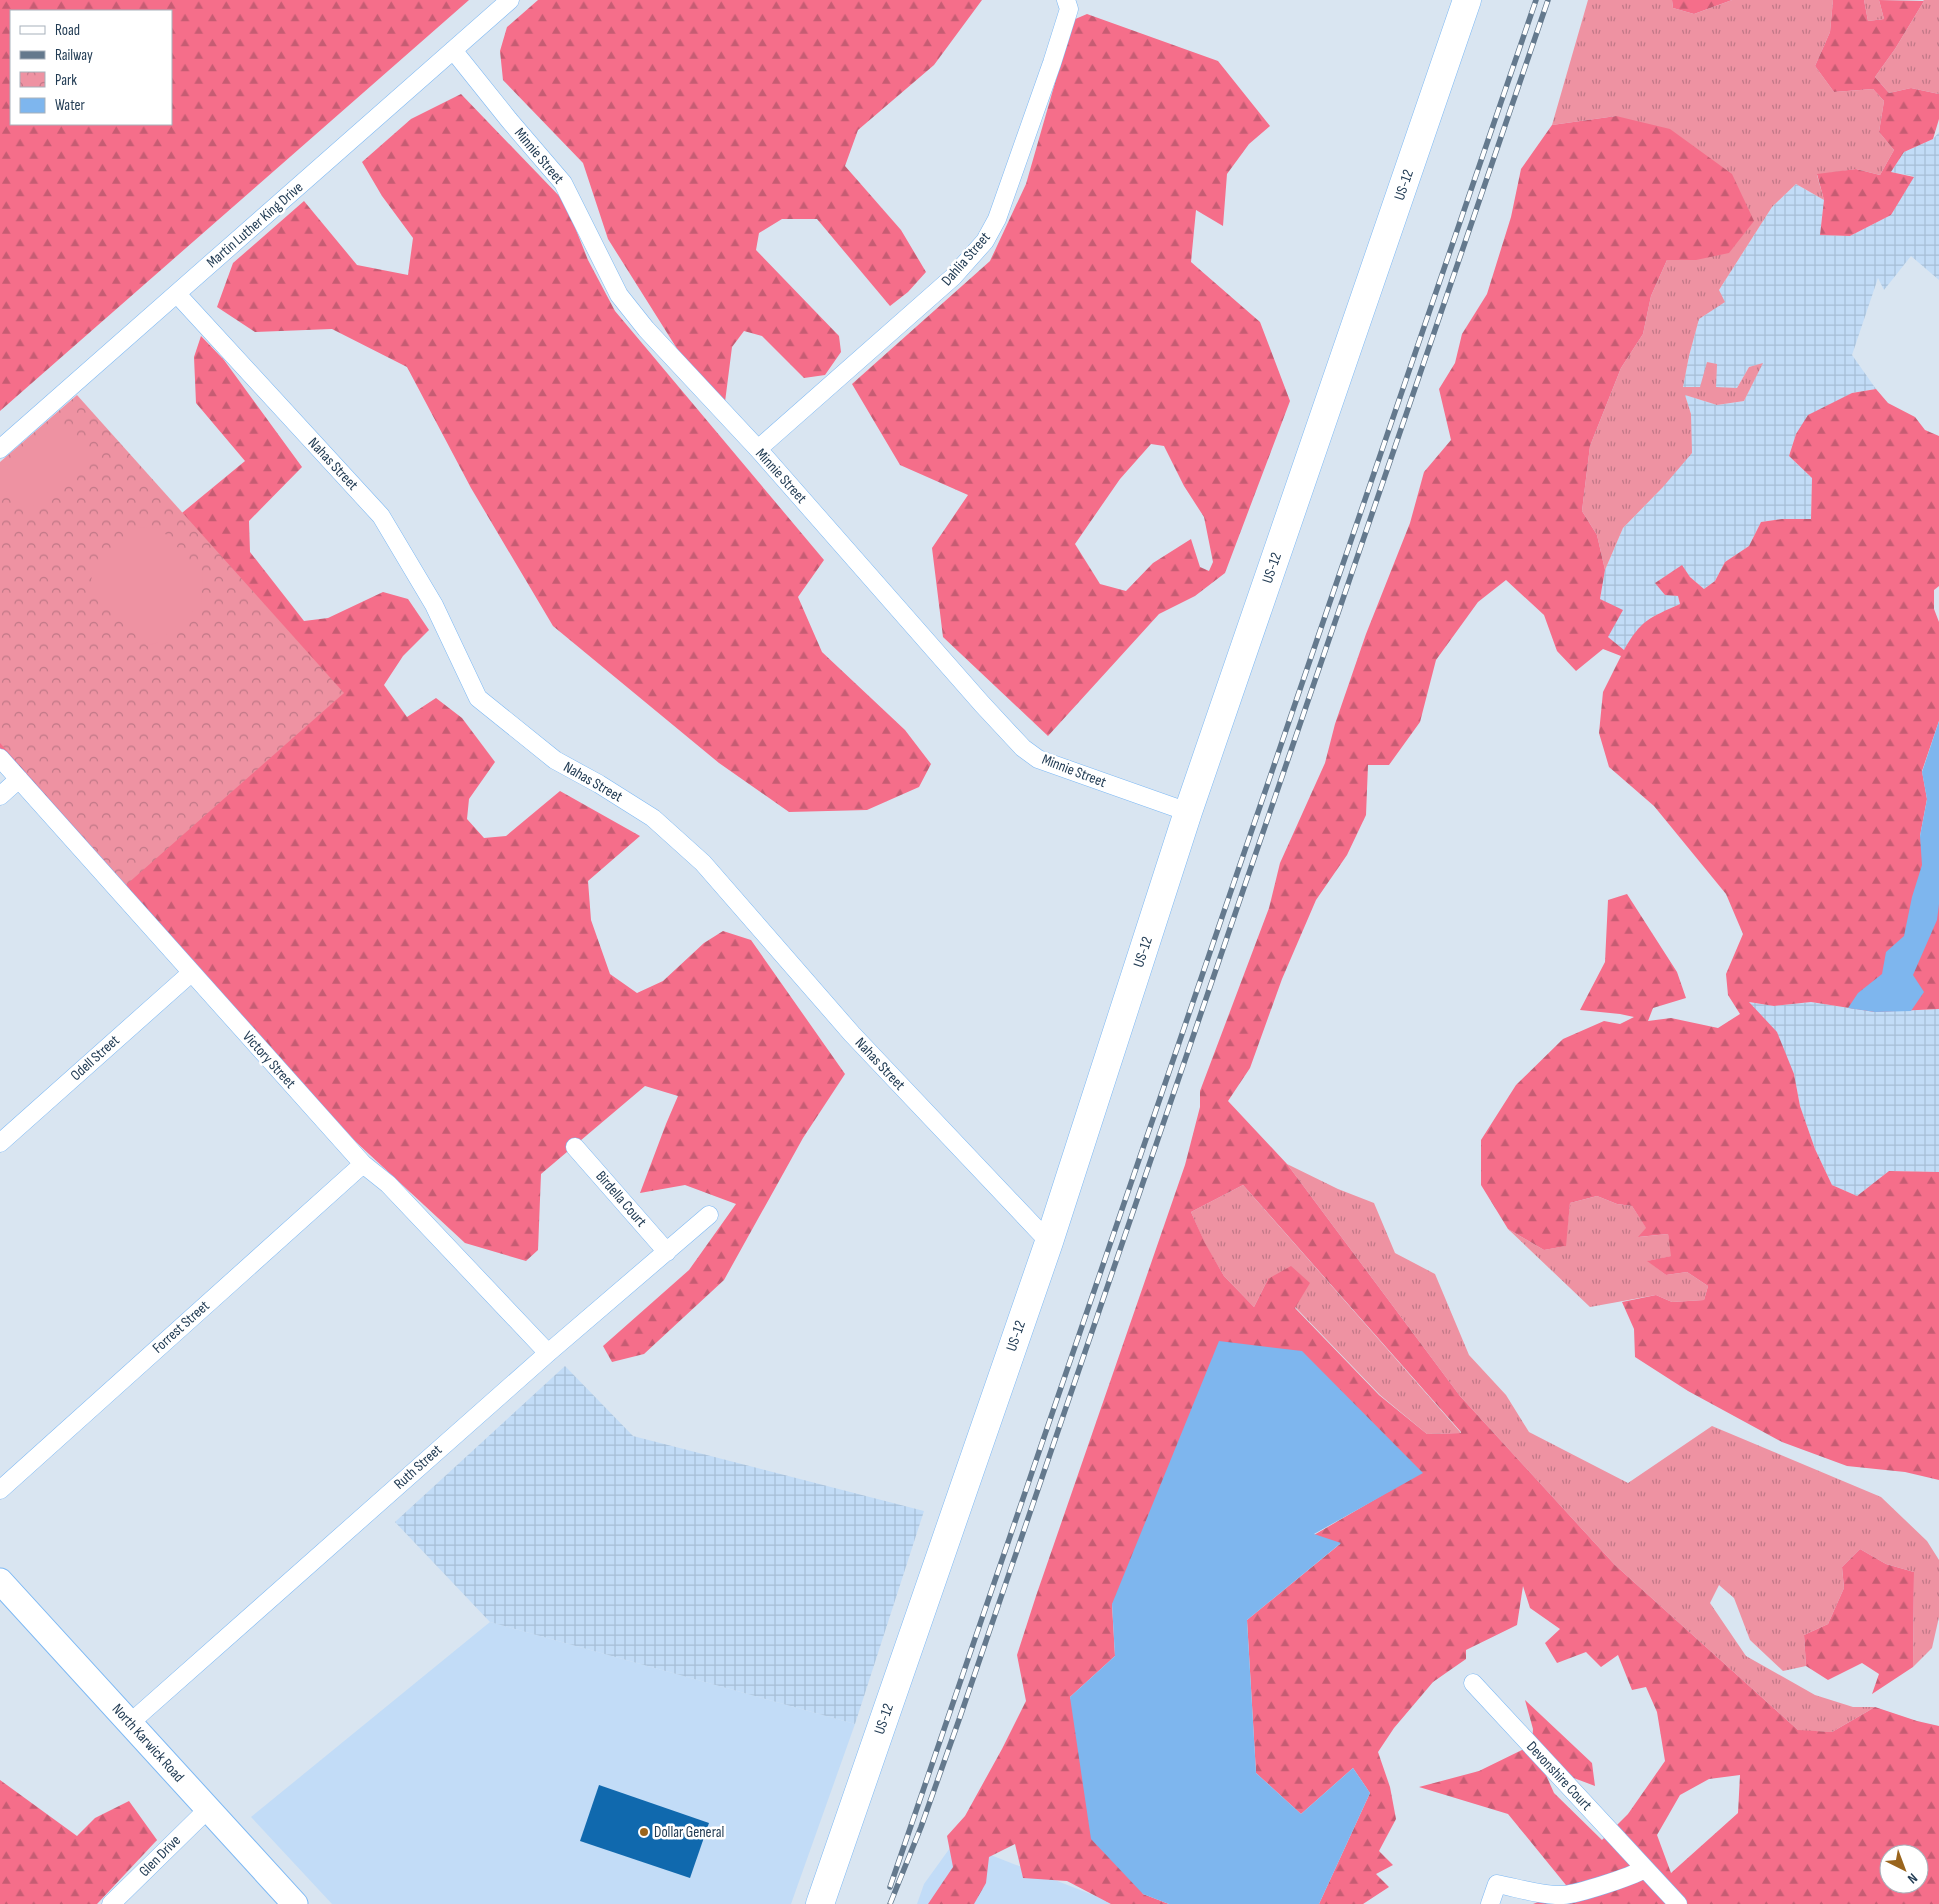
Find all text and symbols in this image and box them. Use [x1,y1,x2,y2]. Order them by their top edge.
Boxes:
legend [10,10,172,125]
text: Road [55,21,80,40]
text: Railway [55,46,93,65]
text: Park [55,71,77,90]
text: Water [55,96,86,115]
street label: Minnie Street [510,124,568,188]
street label: US-12 [1390,167,1418,203]
street label: Martin Luther King Drive [203,178,307,272]
street label: Dahlia Street [937,228,995,290]
street label: Nahas Street [304,434,362,495]
street label: Minnie Street [751,445,811,508]
street label: US-12 [1258,550,1286,586]
street label: Minnie Street [1039,750,1109,792]
street label: Nahas Street [560,758,626,807]
street label: US-12 [1129,934,1157,970]
street label: Victory Street [238,1027,300,1093]
street label: Odell Street [67,1031,124,1085]
street label: Nahas Street [851,1034,909,1095]
street label: Birdella Court [591,1167,651,1231]
street label: Forrest Street [149,1296,214,1358]
street label: US-12 [1002,1318,1030,1354]
street label: Ruth Street [390,1440,446,1494]
street label: North Karwick Road [108,1700,188,1786]
street label: US-12 [870,1701,898,1737]
street label: Devonshire Court [1522,1738,1596,1815]
place label: Dollar General [654,1823,724,1842]
marker: Dollar General [638,1826,650,1838]
street label: Glen Drive [135,1831,185,1881]
north arrow [1879,1844,1929,1894]
text: N [1904,1869,1921,1887]

